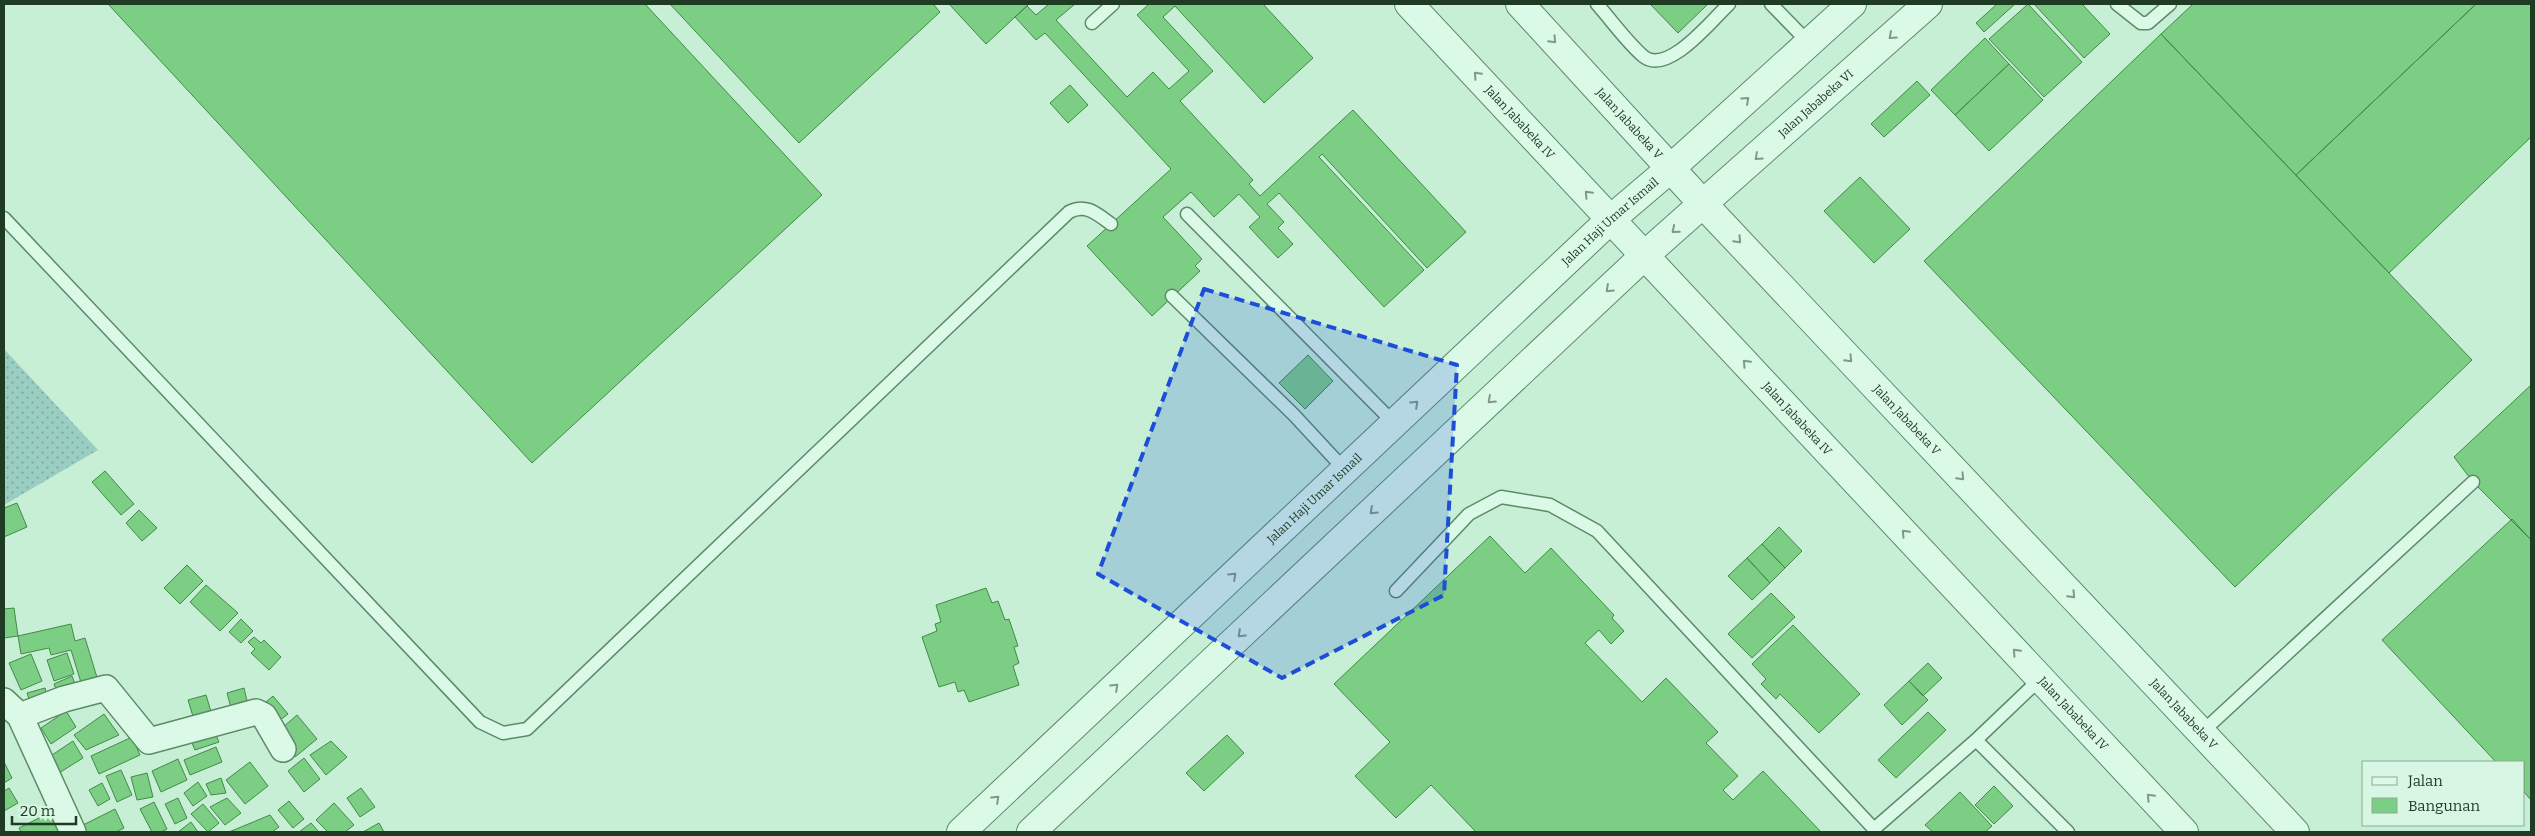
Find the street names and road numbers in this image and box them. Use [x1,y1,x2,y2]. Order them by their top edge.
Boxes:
street label: Jalan Jababeka VI [1775,67,1856,141]
street label: Jalan Jababeka IV [1481,82,1558,162]
street label: Jalan Jababeka V [1593,84,1666,162]
street label: Jalan Haji Umar Ismail [1558,174,1662,269]
street label: Jalan Jababeka IV [1759,378,1835,459]
street label: Jalan Jababeka V [1870,381,1944,459]
street label: Jalan Haji Umar Ismail [1264,450,1365,547]
street label: Jalan Jababeka IV [2035,673,2111,754]
street label: Jalan Jababeka V [2147,675,2221,753]

